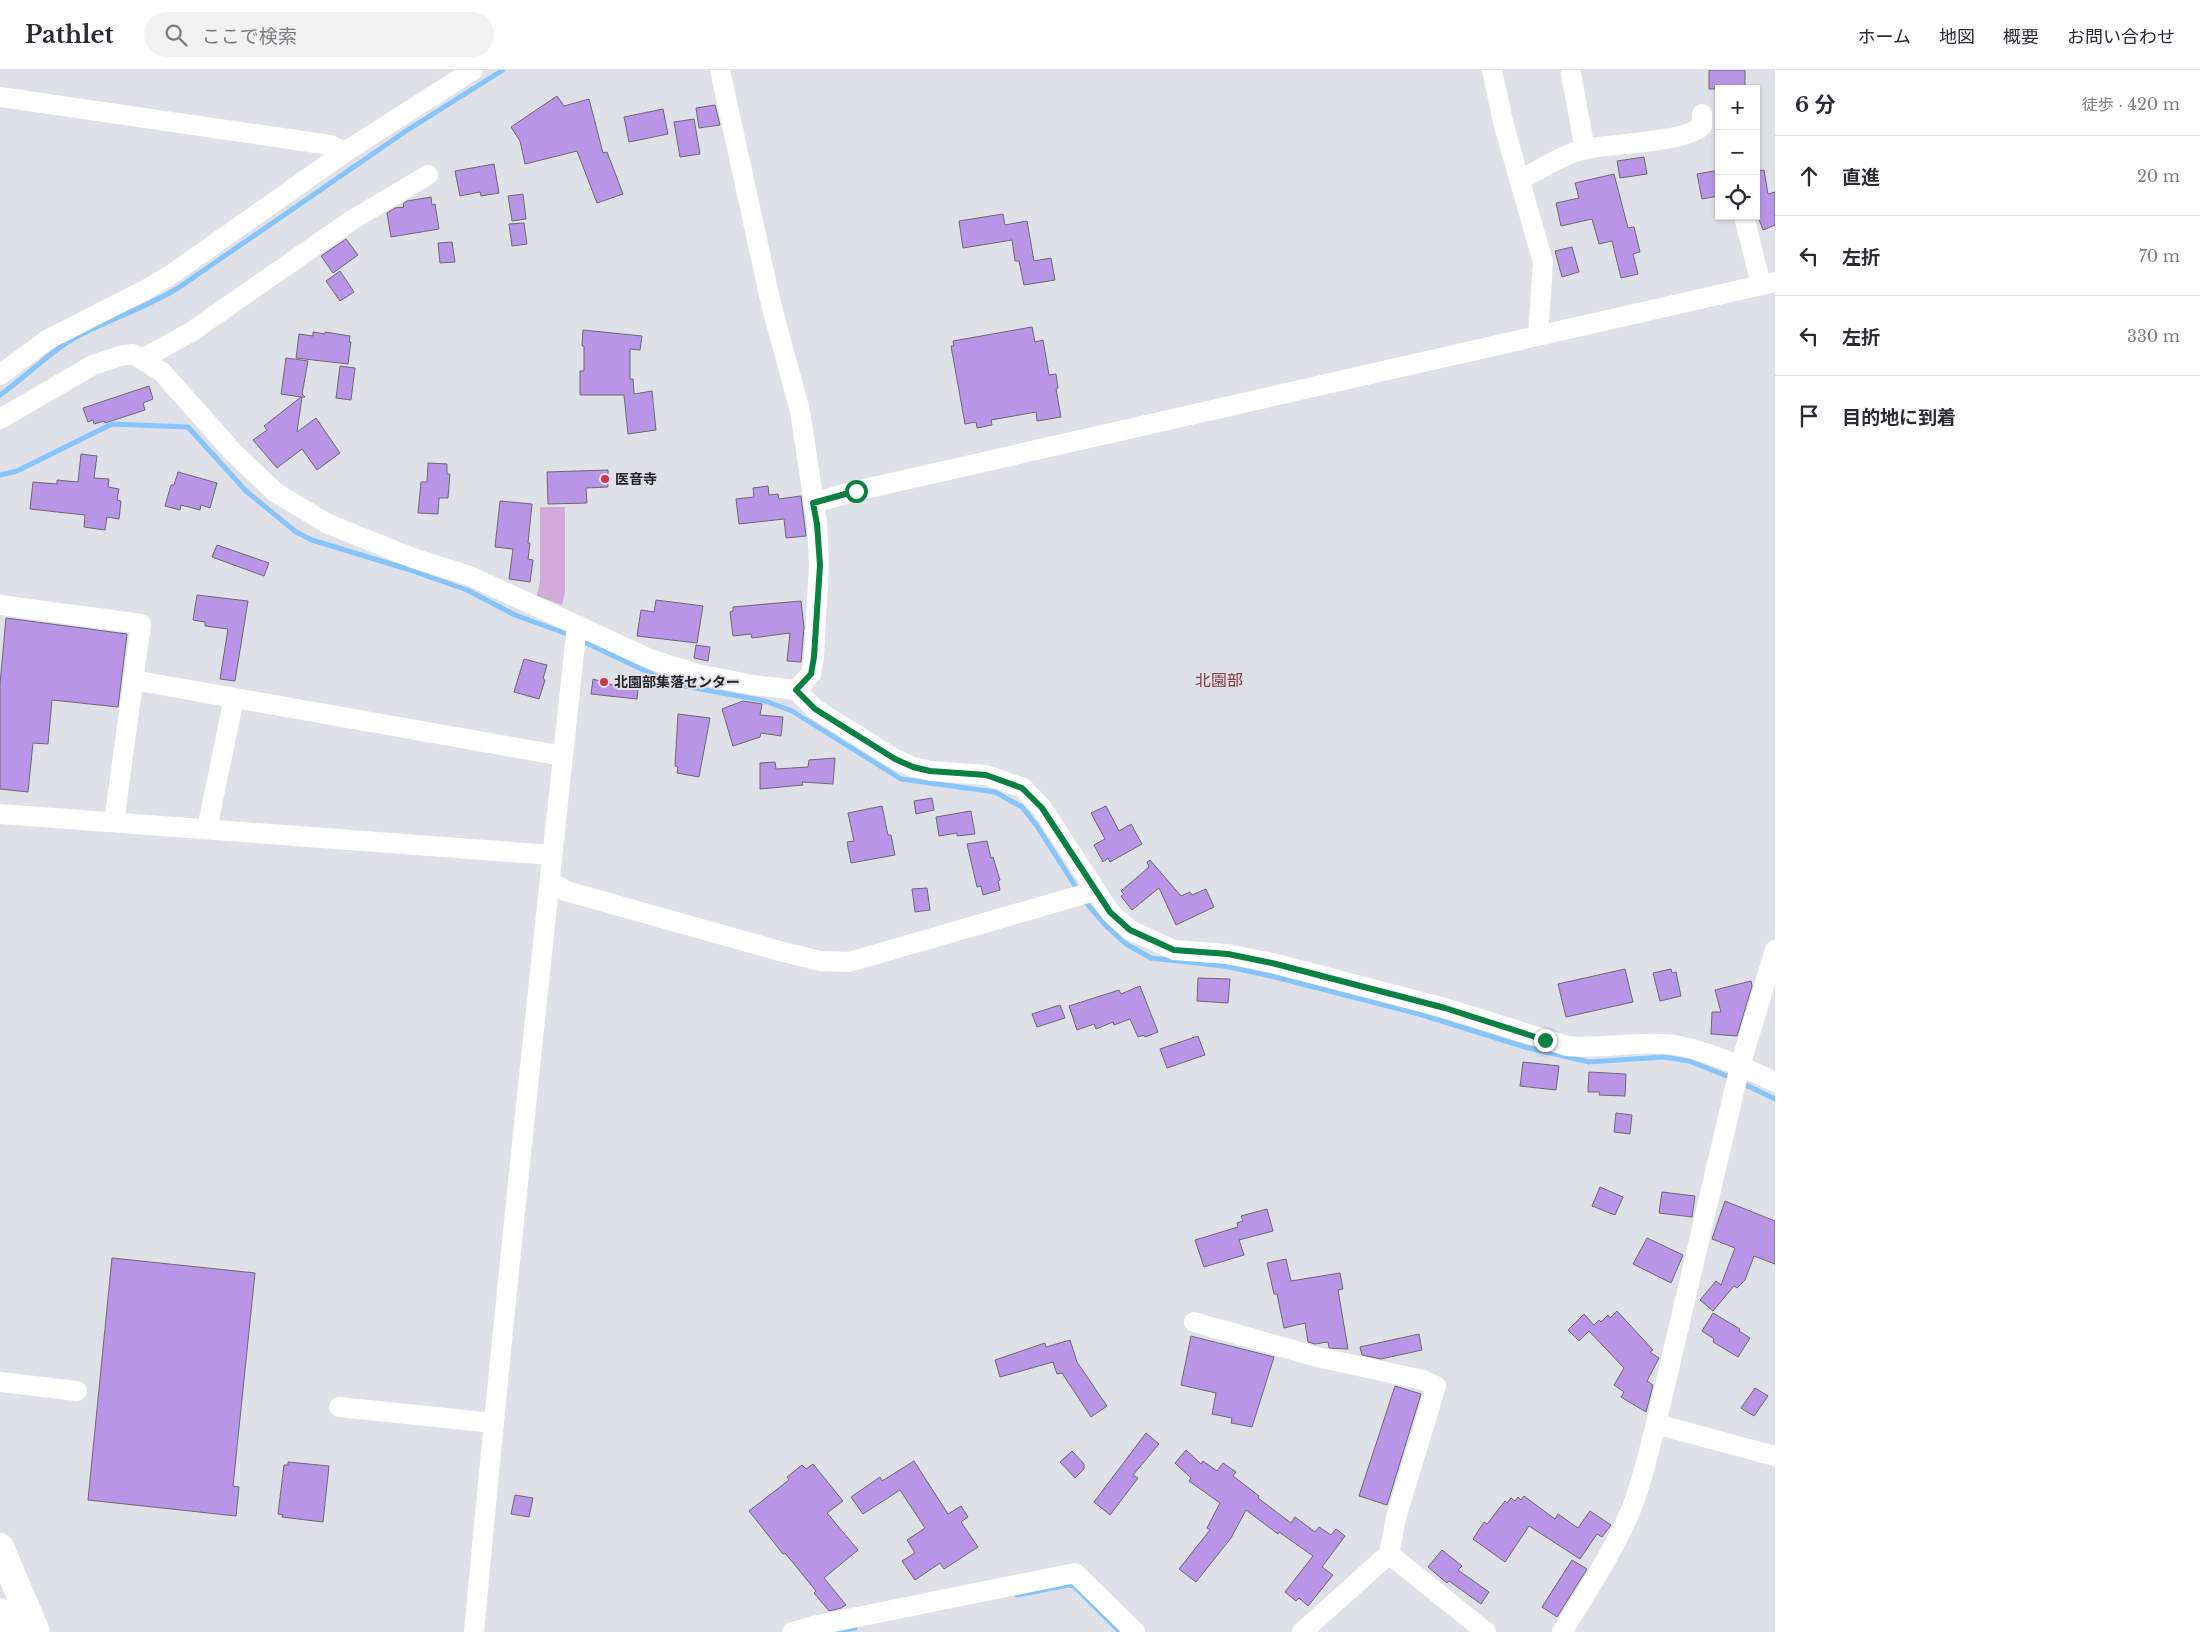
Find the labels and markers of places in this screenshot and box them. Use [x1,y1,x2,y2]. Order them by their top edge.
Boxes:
place label: 医音寺 [615,470,657,488]
marker: 医音寺 [599,473,611,485]
place label: 北園部集落センター [614,673,740,691]
marker: 北園部集落センター [598,676,610,688]

